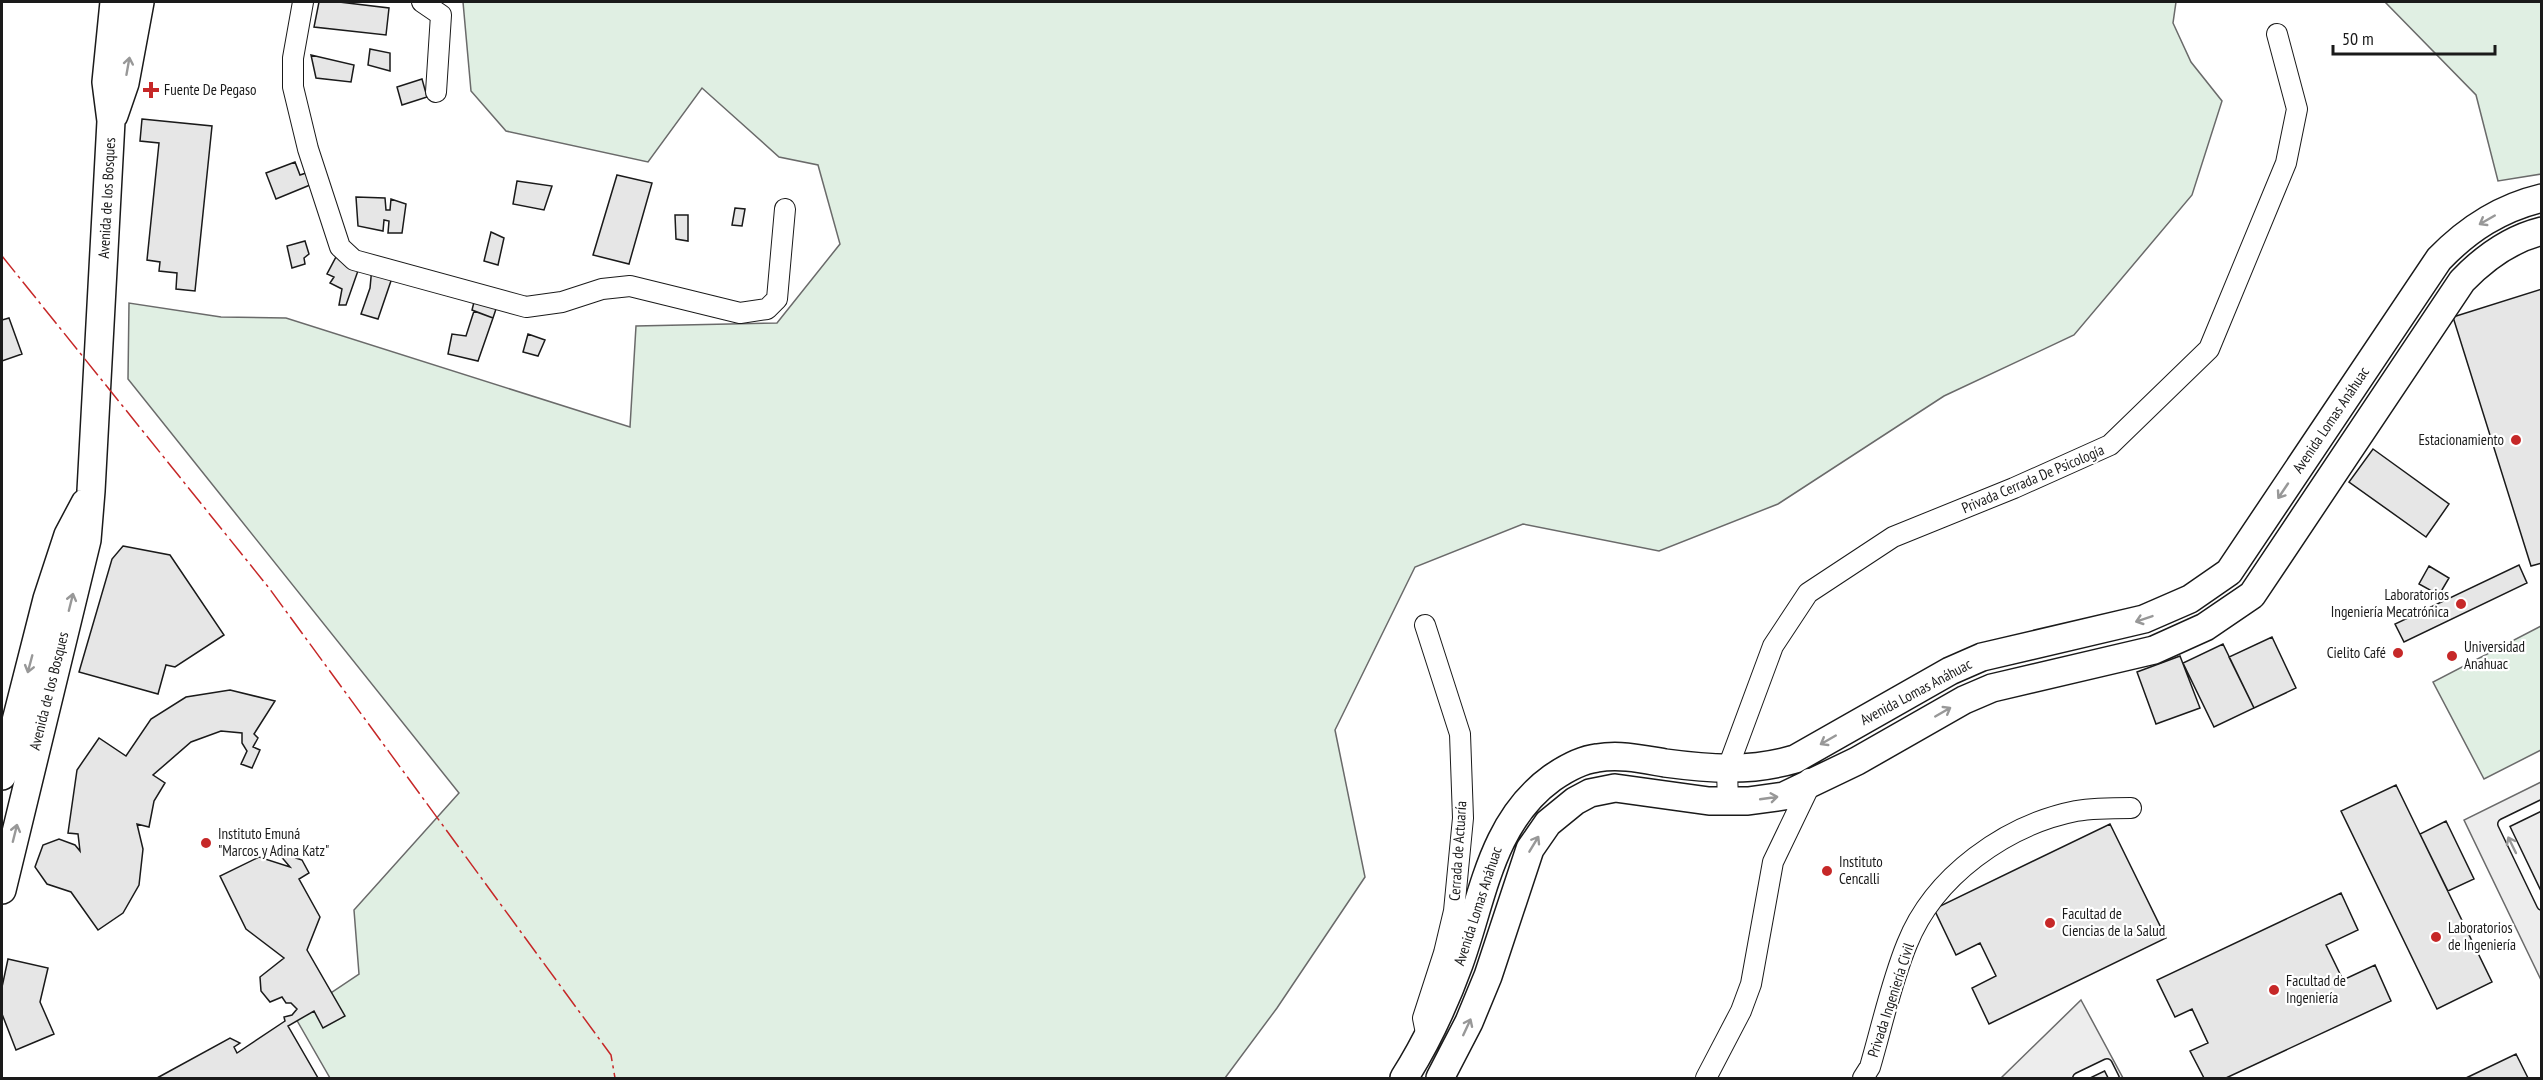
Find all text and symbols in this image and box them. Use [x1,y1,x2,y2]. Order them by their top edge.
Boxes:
scale bar [2333,18,2495,56]
text: 50 m [2342,27,2374,50]
one-way arrow [123,56,134,76]
place label: Fuente De Pegaso [164,80,257,99]
marker: Fuente De Pegaso [142,81,160,99]
street label: Avenida de los Bosques [94,137,119,259]
one-way arrow [2479,214,2496,226]
street label: Avenida Lomas Anáhuac [2288,362,2373,476]
place label: Estacionamiento [2418,430,2504,449]
marker: Estacionamiento [2509,433,2523,447]
street label: Privada Cerrada De Psicología [1959,440,2107,517]
one-way arrow [2277,482,2289,498]
place label: Laboratorios Ingeniería Mecatrónica [2331,585,2449,621]
one-way arrow [65,593,77,612]
marker: Laboratorios Ingeniería Mecatrónica [2454,597,2468,611]
one-way arrow [2135,614,2154,625]
street label: Avenida de los Bosques [25,630,72,752]
place label: Universidad Anahuac [2464,637,2525,673]
place label: Cielito Café [2327,643,2386,662]
marker: Cielito Café [2391,646,2405,660]
marker: Universidad Anahuac [2445,649,2459,663]
street label: Avenida Lomas Anáhuac [1857,654,1976,729]
one-way arrow [24,655,36,674]
one-way arrow [1934,706,1951,718]
one-way arrow [1820,734,1837,746]
one-way arrow [1759,793,1778,804]
street label: Cerrada de Actuaría [1445,800,1470,902]
one-way arrow [10,824,22,843]
place label: Instituto Emuná "Marcos y Adina Katz" [218,824,329,860]
marker: Instituto Emuná "Marcos y Adina Katz" [199,836,213,850]
one-way arrow [1528,836,1540,853]
one-way arrow [2506,836,2518,854]
street label: Avenida Lomas Anáhuac [1449,843,1506,968]
place label: Instituto Cencalli [1839,852,1883,888]
marker: Instituto Cencalli [1820,864,1834,878]
place label: Facultad de Ciencias de la Salud [2062,904,2165,940]
marker: Facultad de Ciencias de la Salud [2043,916,2057,930]
place label: Laboratorios de Ingeniería [2448,918,2516,954]
marker: Laboratorios de Ingeniería [2429,930,2443,944]
street label: Privada Ingeniería Civil [1863,940,1918,1059]
place label: Facultad de Ingeniería [2286,971,2346,1007]
marker: Facultad de Ingeniería [2267,983,2281,997]
one-way arrow [1461,1018,1473,1036]

